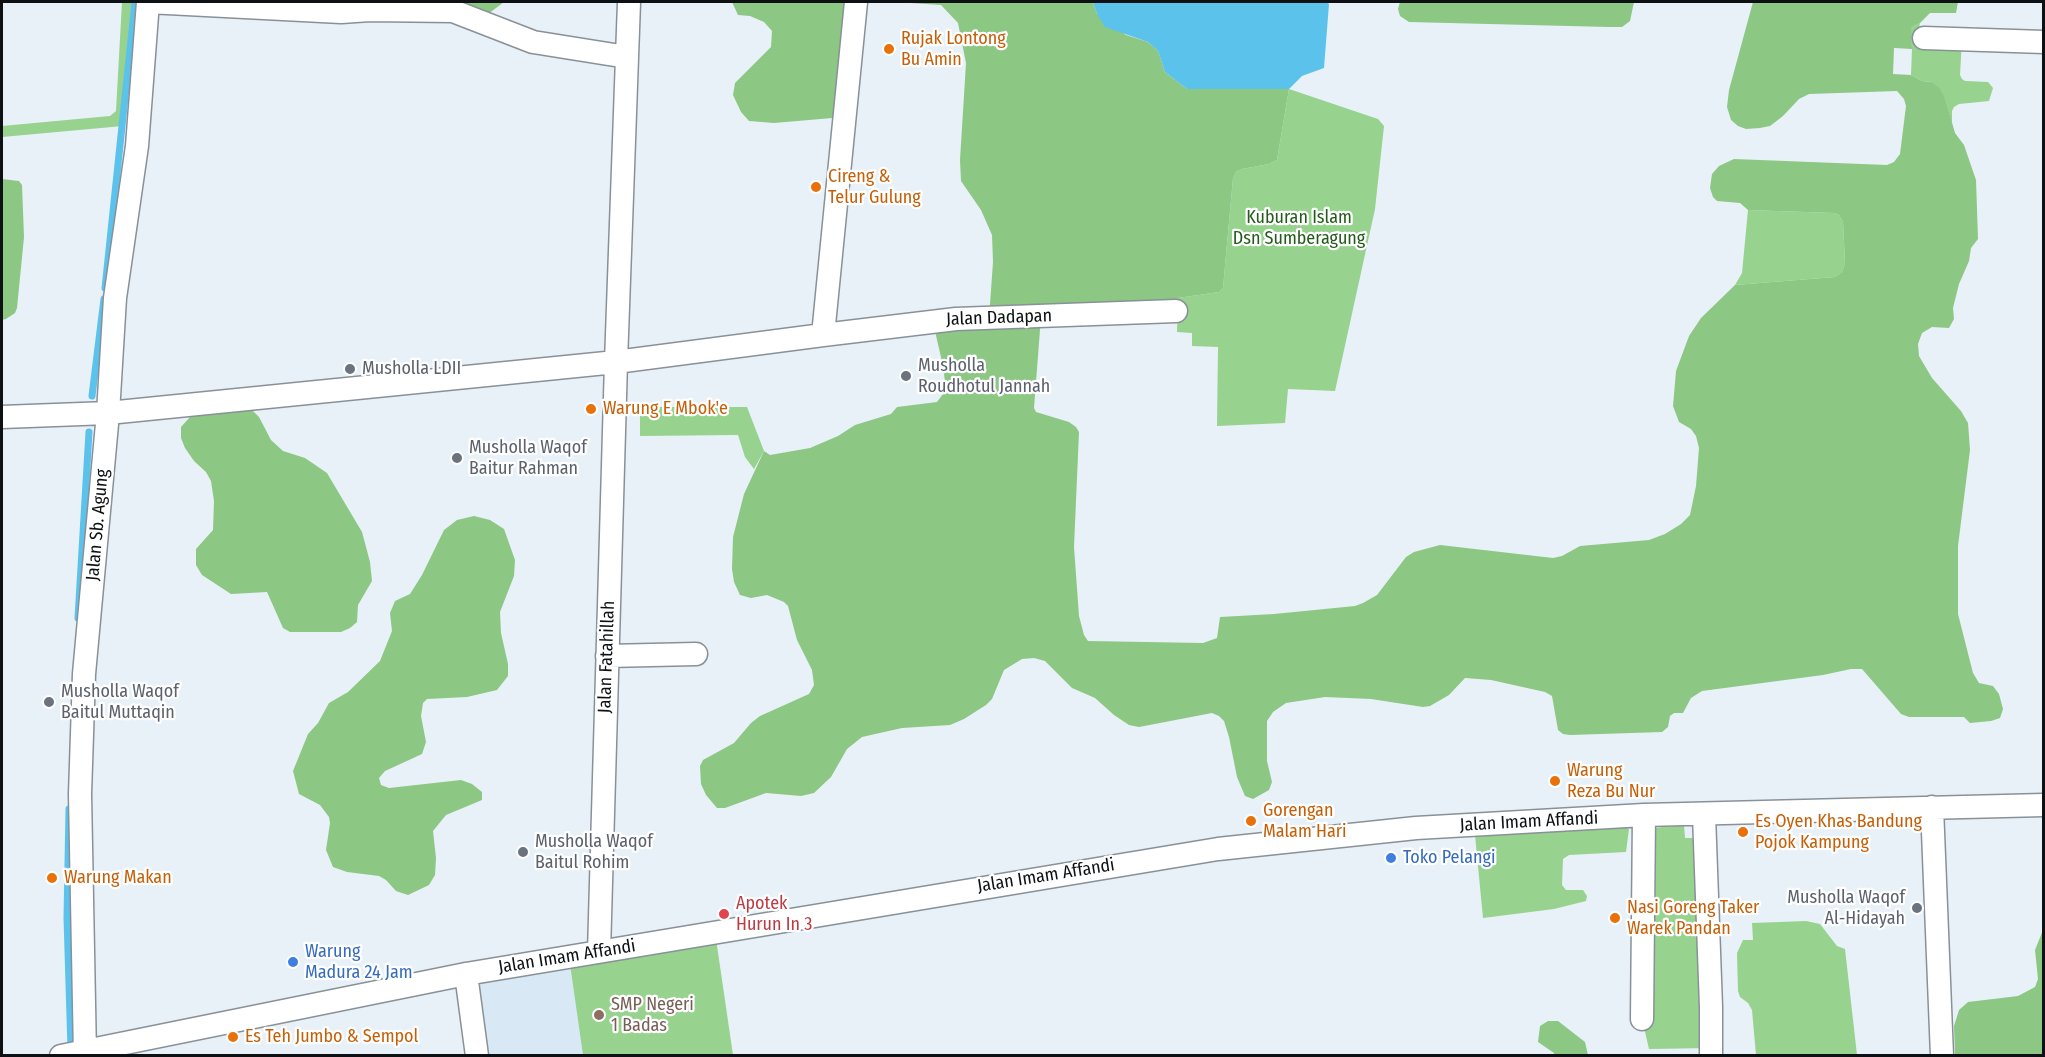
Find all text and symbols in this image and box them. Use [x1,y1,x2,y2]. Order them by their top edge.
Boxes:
place label: Rujak Lontong Bu Amin [901,28,1006,70]
marker: Rujak Lontong Bu Amin [882,42,896,56]
place label: Cireng & Telur Gulung [828,166,921,208]
marker: Cireng & Telur Gulung [809,180,823,194]
park label: Kuburan Islam Dsn Sumberagung [1233,207,1365,250]
street label: Jalan Dadapan [946,305,1052,331]
place label: Musholla Roudhotul Jannah [918,355,1050,398]
place label: Musholla LDII [362,358,461,380]
marker: Musholla LDII [343,362,357,376]
marker: Musholla Roudhotul Jannah [899,369,913,383]
place label: Warung E Mbok'e [603,398,728,420]
marker: Warung E Mbok'e [584,402,598,416]
place label: Musholla Waqof Baitur Rahman [469,437,587,480]
marker: Musholla Waqof Baitur Rahman [450,451,464,465]
street label: Jalan Sb. Agung [82,468,114,582]
street label: Jalan Fatahillah [594,600,620,714]
place label: Musholla Waqof Baitul Muttaqin [61,681,179,724]
marker: Musholla Waqof Baitul Muttaqin [42,695,56,709]
place label: Warung Reza Bu Nur [1567,760,1655,802]
marker: Warung Reza Bu Nur [1548,774,1562,788]
place label: Gorengan Malam Hari [1263,800,1347,842]
street label: Jalan Imam Affandi [1459,808,1599,836]
place label: Es Oyen Khas Bandung Pojok Kampung [1755,811,1922,854]
marker: Gorengan Malam Hari [1244,814,1258,828]
marker: Es Oyen Khas Bandung Pojok Kampung [1736,825,1750,839]
place label: Musholla Waqof Baitul Rohim [535,831,653,874]
marker: Musholla Waqof Baitul Rohim [516,845,530,859]
place label: Toko Pelangi [1403,847,1495,869]
marker: Toko Pelangi [1384,851,1398,865]
street label: Jalan Imam Affandi [976,854,1116,898]
place label: Warung Makan [64,867,172,889]
marker: Warung Makan [45,871,59,885]
place label: Musholla Waqof Al-Hidayah [1787,887,1905,930]
place label: Apotek Hurun In 3 [736,893,812,936]
place label: Nasi Goreng Taker Warek Pandan [1627,897,1759,940]
marker: Musholla Waqof Al-Hidayah [1910,901,1924,915]
marker: Apotek Hurun In 3 [717,907,731,921]
marker: Nasi Goreng Taker Warek Pandan [1608,911,1622,925]
street label: Jalan Imam Affandi [497,935,637,979]
place label: Warung Madura 24 Jam [305,941,413,984]
marker: Warung Madura 24 Jam [286,955,300,969]
place label: SMP Negeri 1 Badas [611,994,694,1036]
marker: SMP Negeri 1 Badas [592,1008,606,1022]
place label: Es Teh Jumbo & Sempol [245,1026,418,1048]
marker: Es Teh Jumbo & Sempol [226,1030,240,1044]

